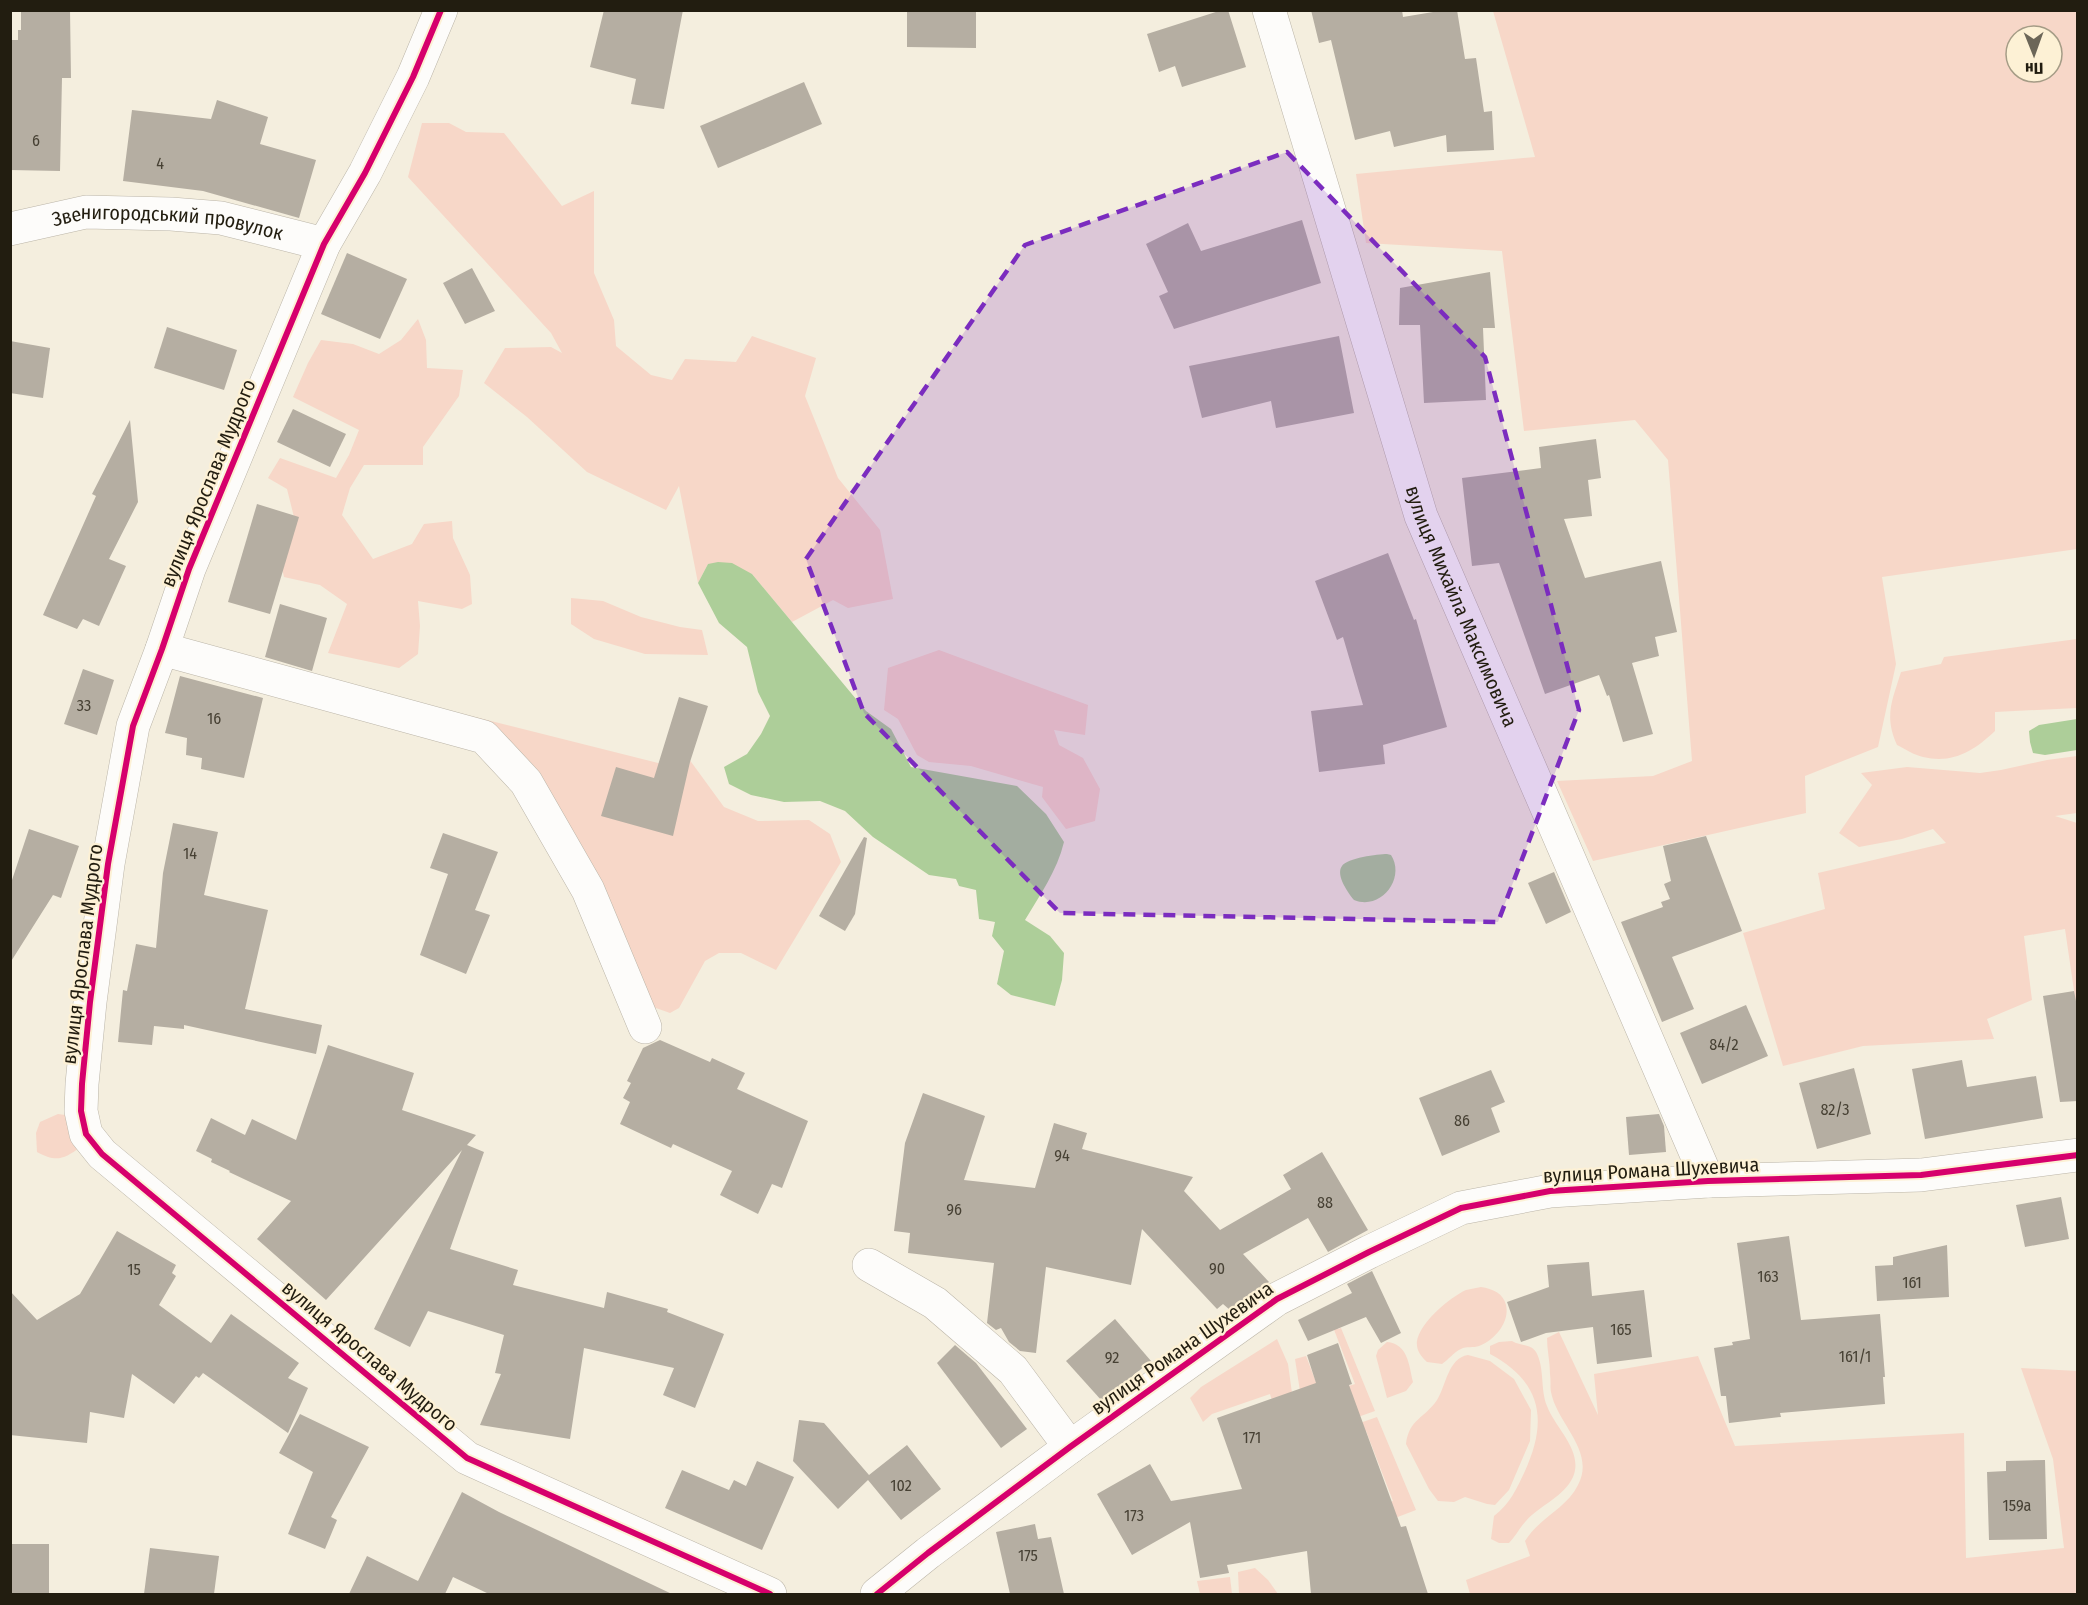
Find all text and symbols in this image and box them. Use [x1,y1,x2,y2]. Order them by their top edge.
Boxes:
north arrow [2004,24,2064,84]
text: Пн [2025,59,2043,78]
house number: 6 [32,131,40,150]
house number: 4 [156,154,164,173]
street label: Звенигородський провулок [50,200,286,245]
street label: вулиця Ярослава Мудрого [155,376,261,590]
street label: вулиця Михайла Максимовича [1401,483,1522,730]
house number: 33 [77,696,91,715]
house number: 16 [207,709,221,728]
street label: вулиця Ярослава Мудрого [57,842,107,1066]
house number: 14 [183,844,197,863]
house number: 84/2 [1709,1035,1739,1054]
house number: 82/3 [1820,1100,1850,1119]
house number: 86 [1454,1111,1470,1130]
house number: 94 [1054,1146,1070,1165]
street label: вулиця Романа Шухевича [1542,1152,1760,1188]
house number: 88 [1317,1193,1333,1212]
house number: 96 [946,1200,962,1219]
house number: 90 [1209,1259,1225,1278]
house number: 15 [127,1260,141,1279]
house number: 163 [1757,1267,1779,1286]
house number: 161 [1902,1273,1922,1292]
street label: вулиця Ярослава Мудрого [277,1276,463,1436]
street label: вулиця Романа Шухевича [1086,1276,1278,1420]
house number: 165 [1610,1320,1632,1339]
house number: 161/1 [1839,1347,1871,1366]
house number: 92 [1105,1348,1119,1367]
house number: 171 [1243,1428,1261,1447]
house number: 102 [890,1476,912,1495]
house number: 159а [2003,1496,2032,1515]
house number: 173 [1124,1506,1144,1525]
house number: 175 [1018,1546,1038,1565]

